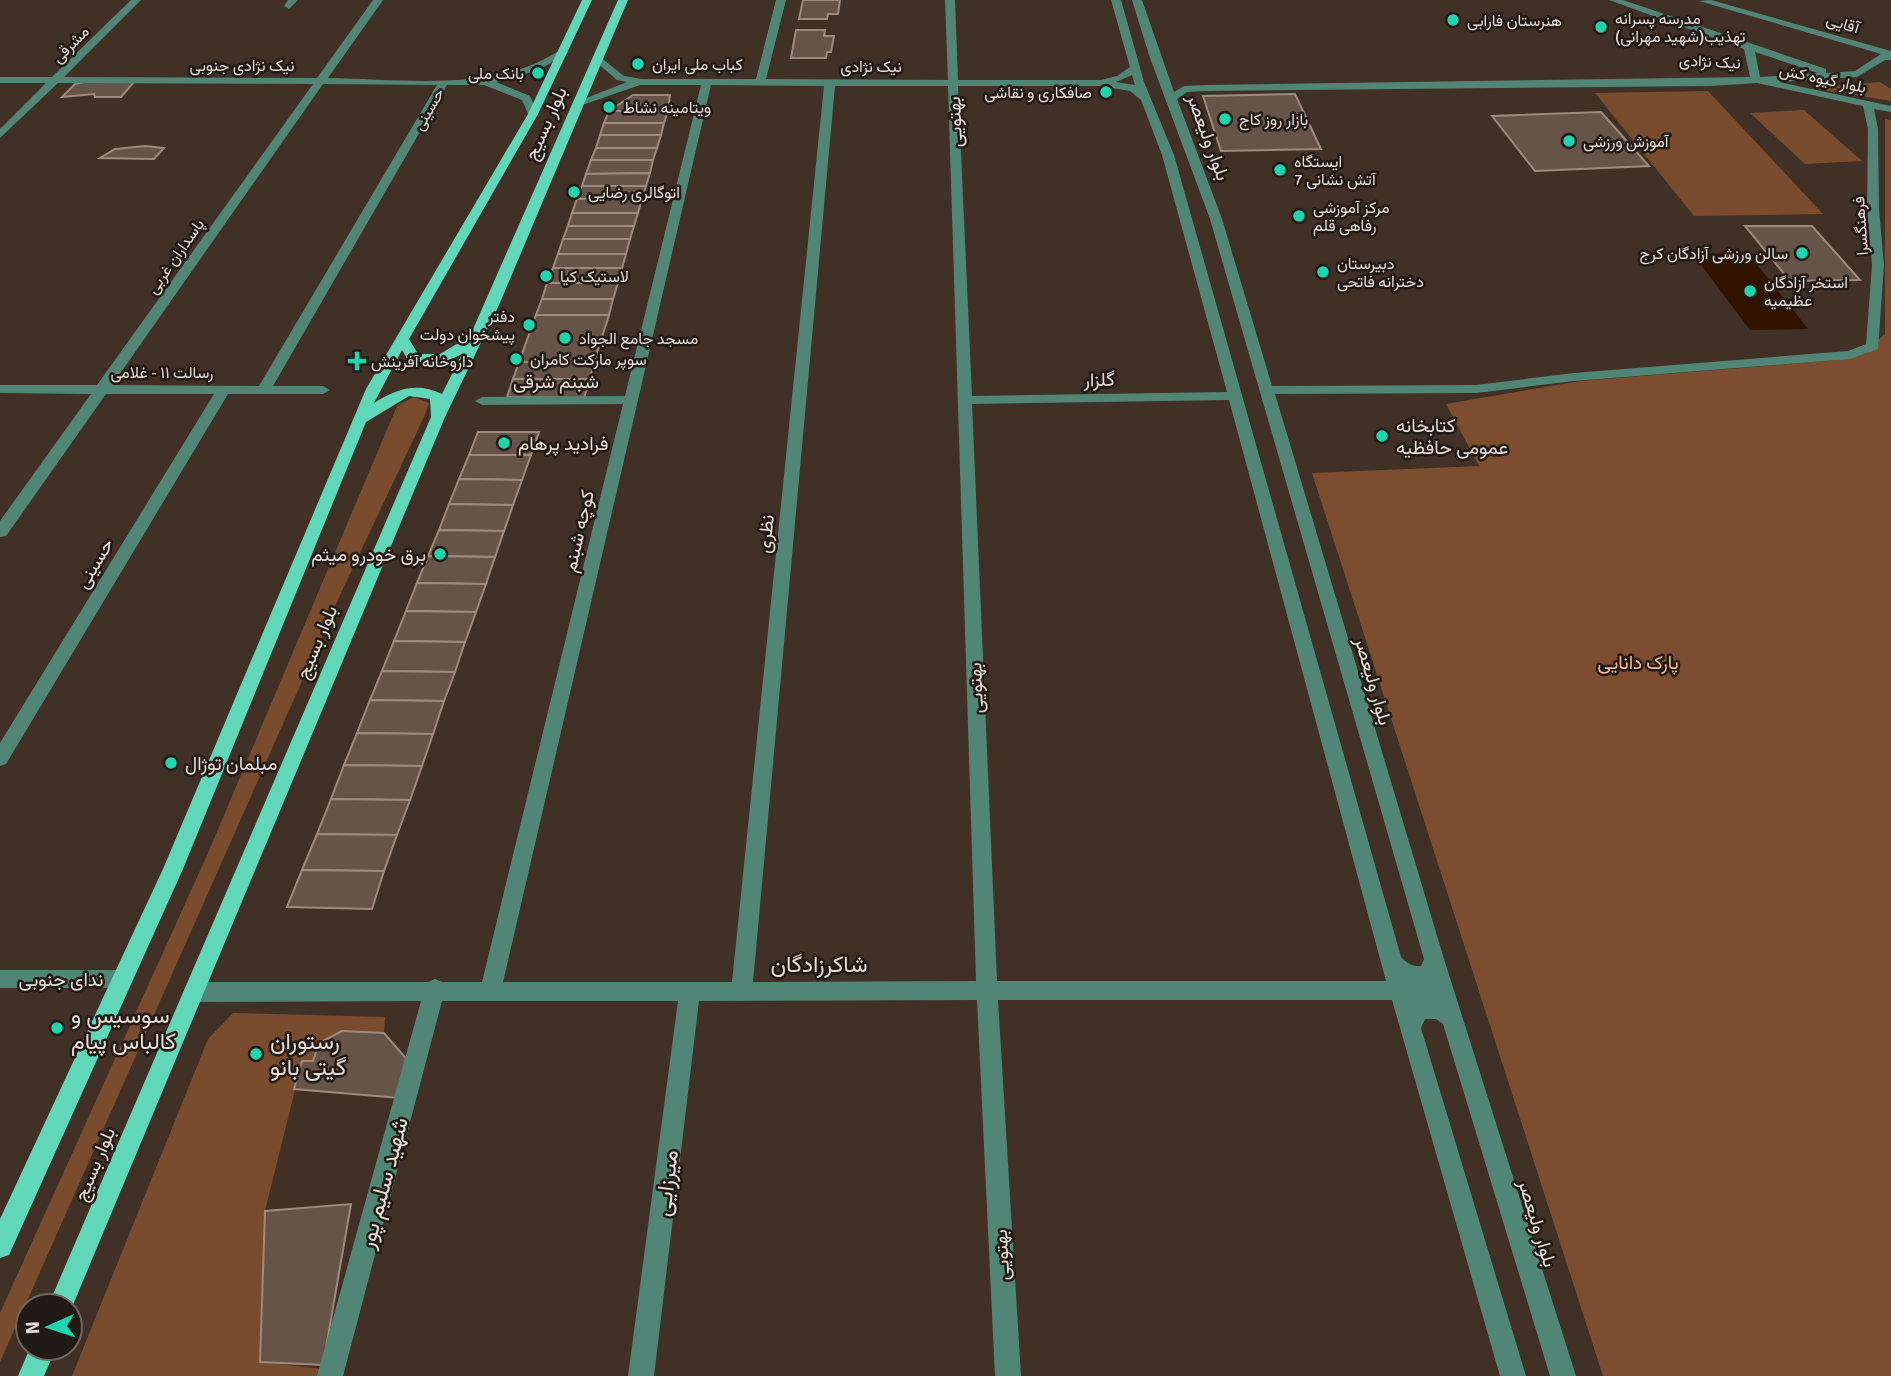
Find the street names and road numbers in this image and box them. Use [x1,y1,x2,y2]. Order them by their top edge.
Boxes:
street label: آقایی [1824,10,1863,39]
street label: مشرقی [48,22,94,68]
street label: نیک نژادی [1679,50,1741,74]
street label: نیک نژادی جنوبی [189,56,295,76]
street label: نیک نژادی [840,57,902,77]
street label: بلوار گیوه کش [1777,60,1868,98]
street label: بلوار بسیج [519,83,574,164]
street label: حسینی [409,84,449,134]
street label: بلوار ولیعصر [1181,90,1235,184]
street label: بهتویی [942,96,968,148]
street label: فرهنگسرا [1849,196,1873,256]
street label: پاسداران غربی [143,215,210,299]
street label: رسالت ۱۱ - غلامی [110,363,214,383]
street label: گلزار [1082,368,1115,392]
street label: شبنم شرقی [513,370,599,394]
street label: کوچه شبنم [558,488,601,575]
street label: نظری [752,513,780,555]
street label: حسینی [71,534,119,593]
street label: بلوار بسیج [291,602,344,683]
street label: بلوار ولیعصر [1349,633,1397,728]
street label: بهتویی [963,662,989,714]
street label: شاکرزادگان [770,950,868,979]
street label: ندای جنوبی [19,968,103,992]
street label: شهید سلیم پور [352,1114,416,1253]
street label: بلوار بسیج [69,1124,122,1205]
street label: میرزایی [648,1148,685,1218]
street label: بلوار ولیعصر [1512,1176,1562,1270]
street label: بهتویی [989,1229,1015,1281]

